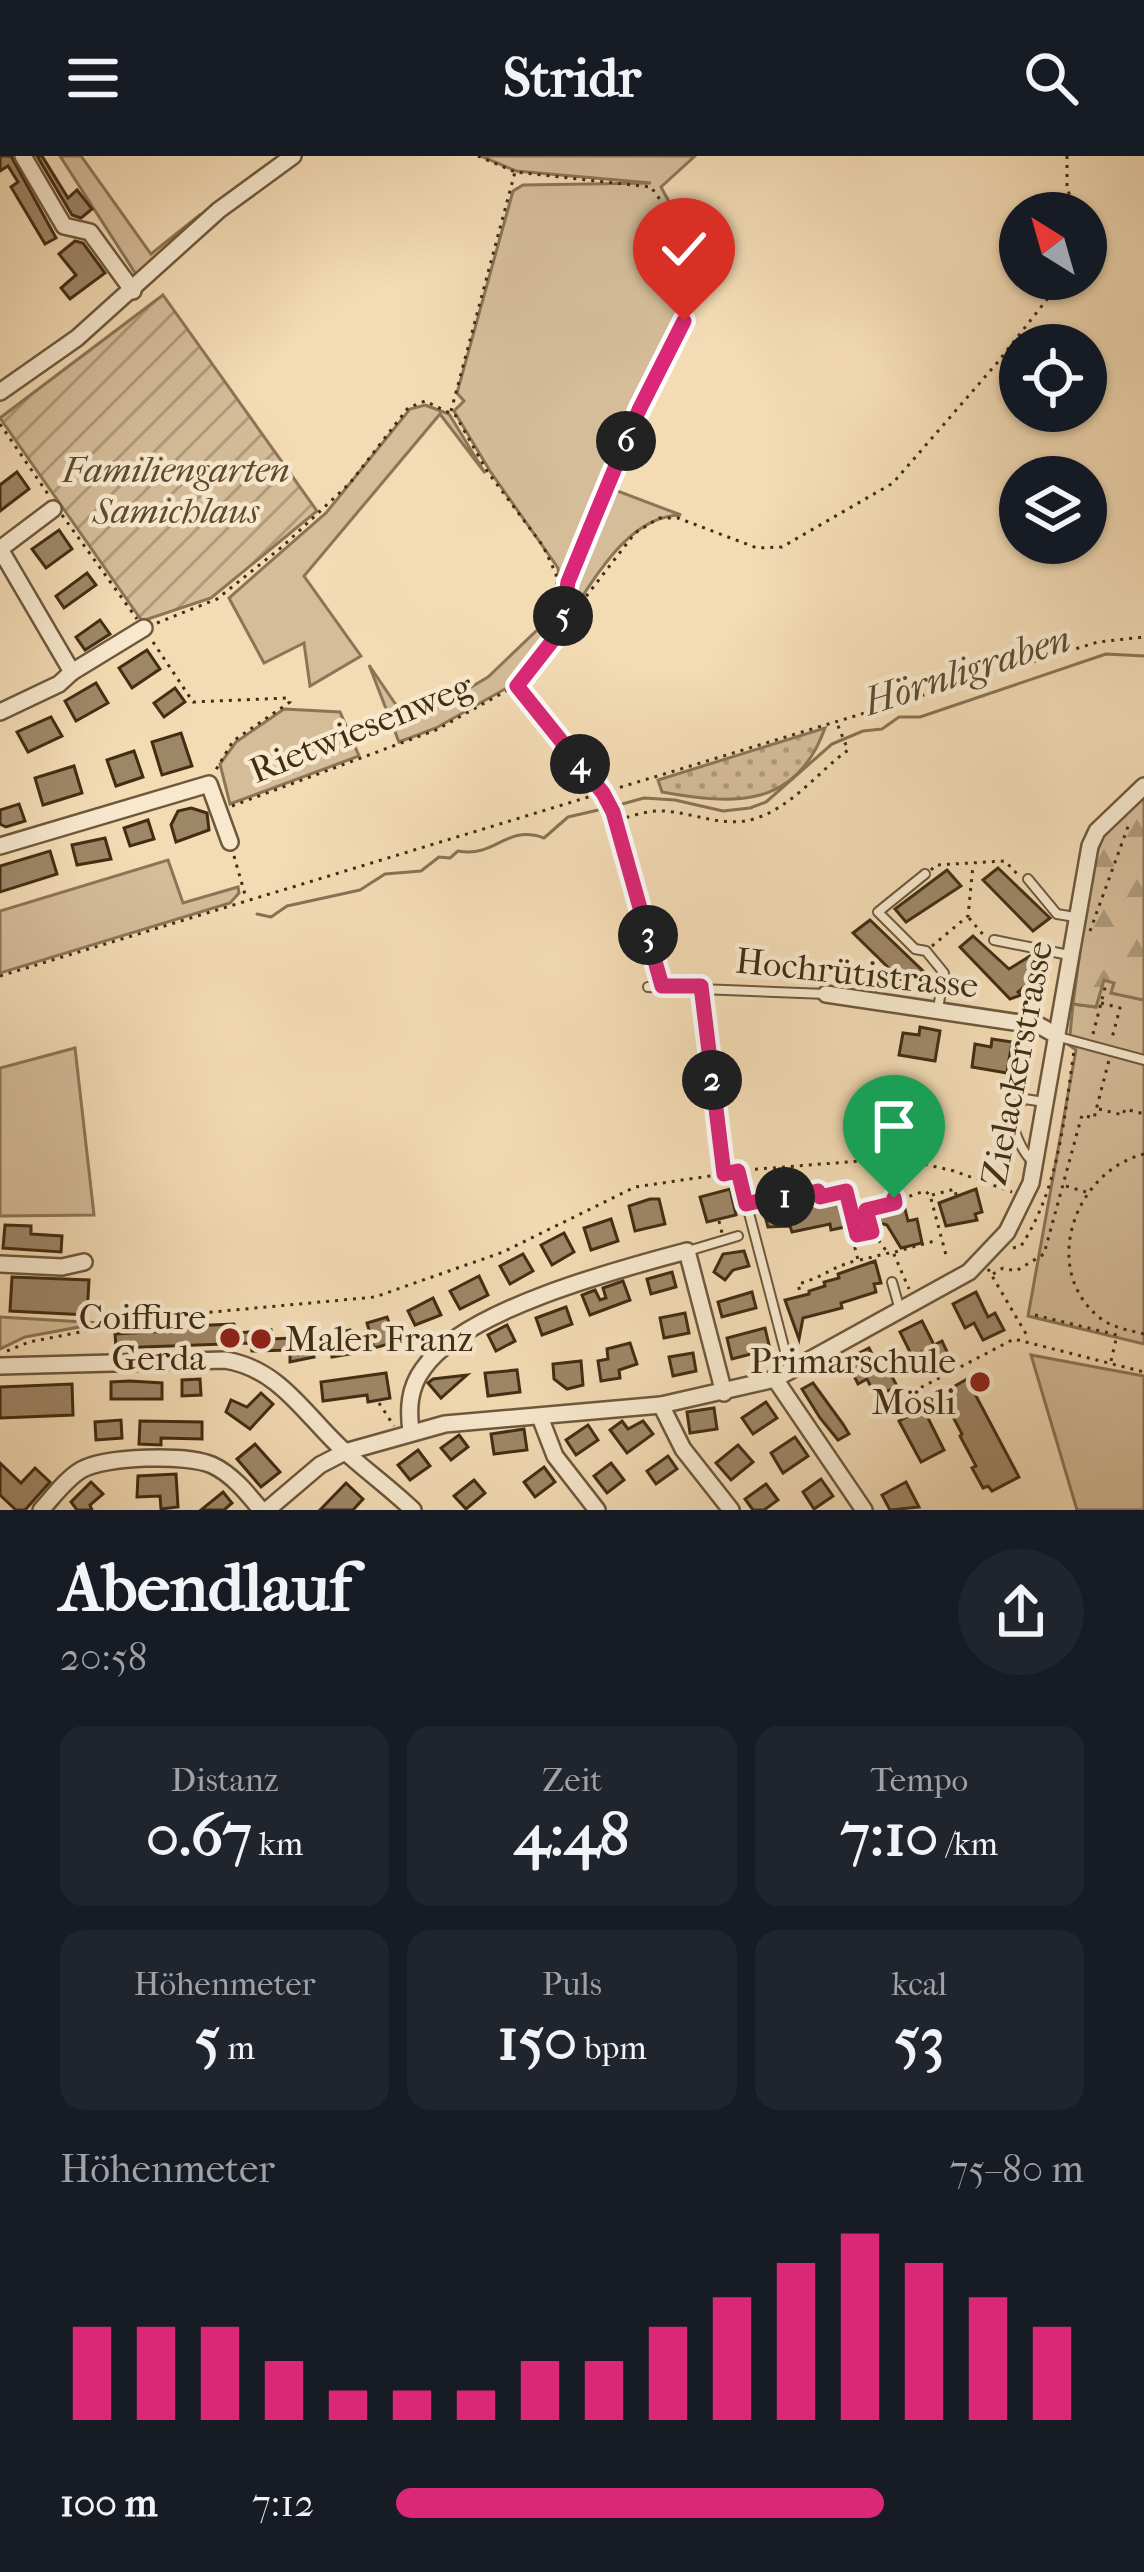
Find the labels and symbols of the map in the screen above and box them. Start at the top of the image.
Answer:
north arrow [999,192,1107,300]
pin [633,198,735,321]
pin: 6 [596,411,656,471]
park label: Familiengarten Samichlaus [61,449,290,532]
pin: 5 [533,586,593,646]
water label: Hörnligraben [856,615,1076,726]
street label: Rietwiesenweg [243,664,479,792]
pin: 4 [550,734,610,794]
pin: 3 [618,905,678,965]
street label: Zielackerstrasse [973,937,1061,1189]
street label: Hochrütistrasse [734,939,980,1007]
pin: 2 [682,1050,742,1110]
pin [843,1075,945,1198]
pin: 1 [755,1167,815,1227]
place label: Coiffure Gerda [79,1296,206,1379]
place label: Maler Franz [285,1318,473,1360]
marker: Coiffure Gerda [217,1325,243,1351]
marker: Maler Franz [248,1326,274,1352]
place label: Primarschule Mösli [750,1340,956,1423]
marker: Primarschule Mösli [967,1369,993,1395]

